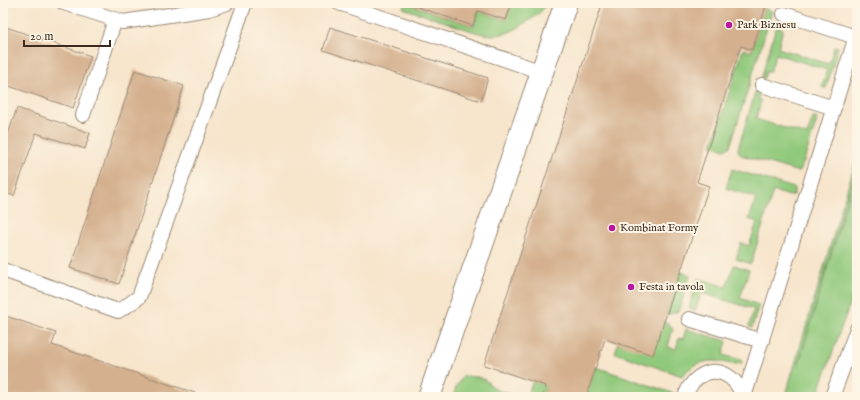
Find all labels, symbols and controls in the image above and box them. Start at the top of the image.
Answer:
place label: Park Biznesu [737,18,796,32]
marker: Park Biznesu [724,20,734,30]
scale bar [24,22,110,48]
text: 20 m [30,29,53,44]
place label: Kombinat Formy [620,221,699,235]
marker: Kombinat Formy [607,223,617,233]
place label: Festa in tavola [639,280,704,294]
marker: Festa in tavola [626,282,636,292]

